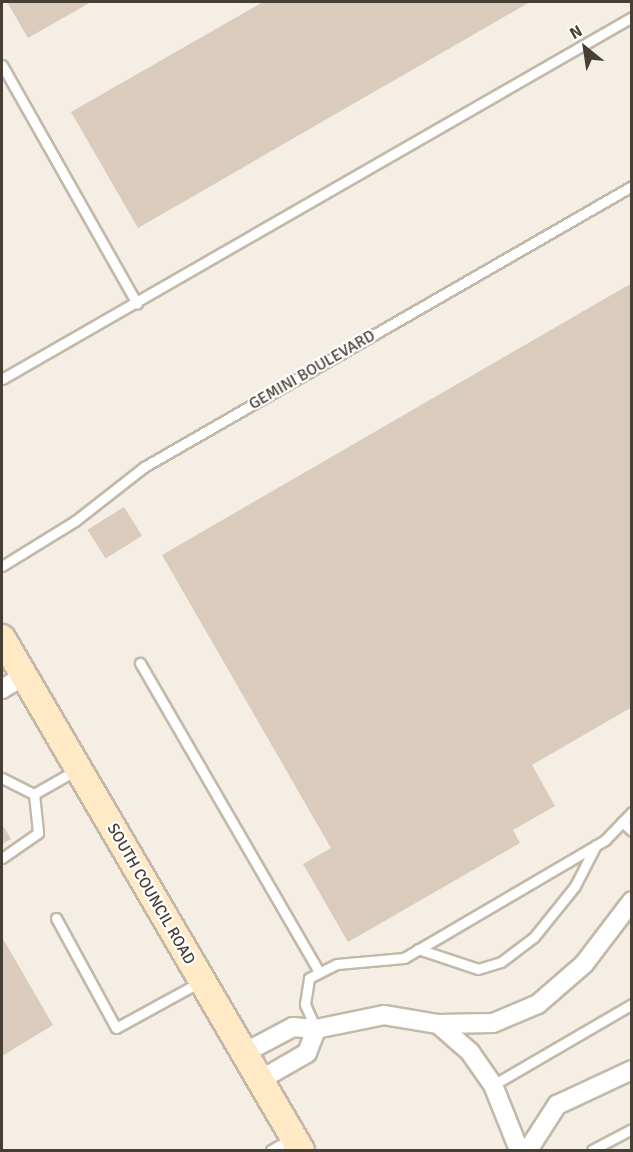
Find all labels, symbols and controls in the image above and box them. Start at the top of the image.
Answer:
north arrow [555,18,615,78]
text: N [566,21,586,44]
street label: GEMINI BOULEVARD [246,326,378,414]
street label: SOUTH COUNCIL ROAD [103,820,199,968]

